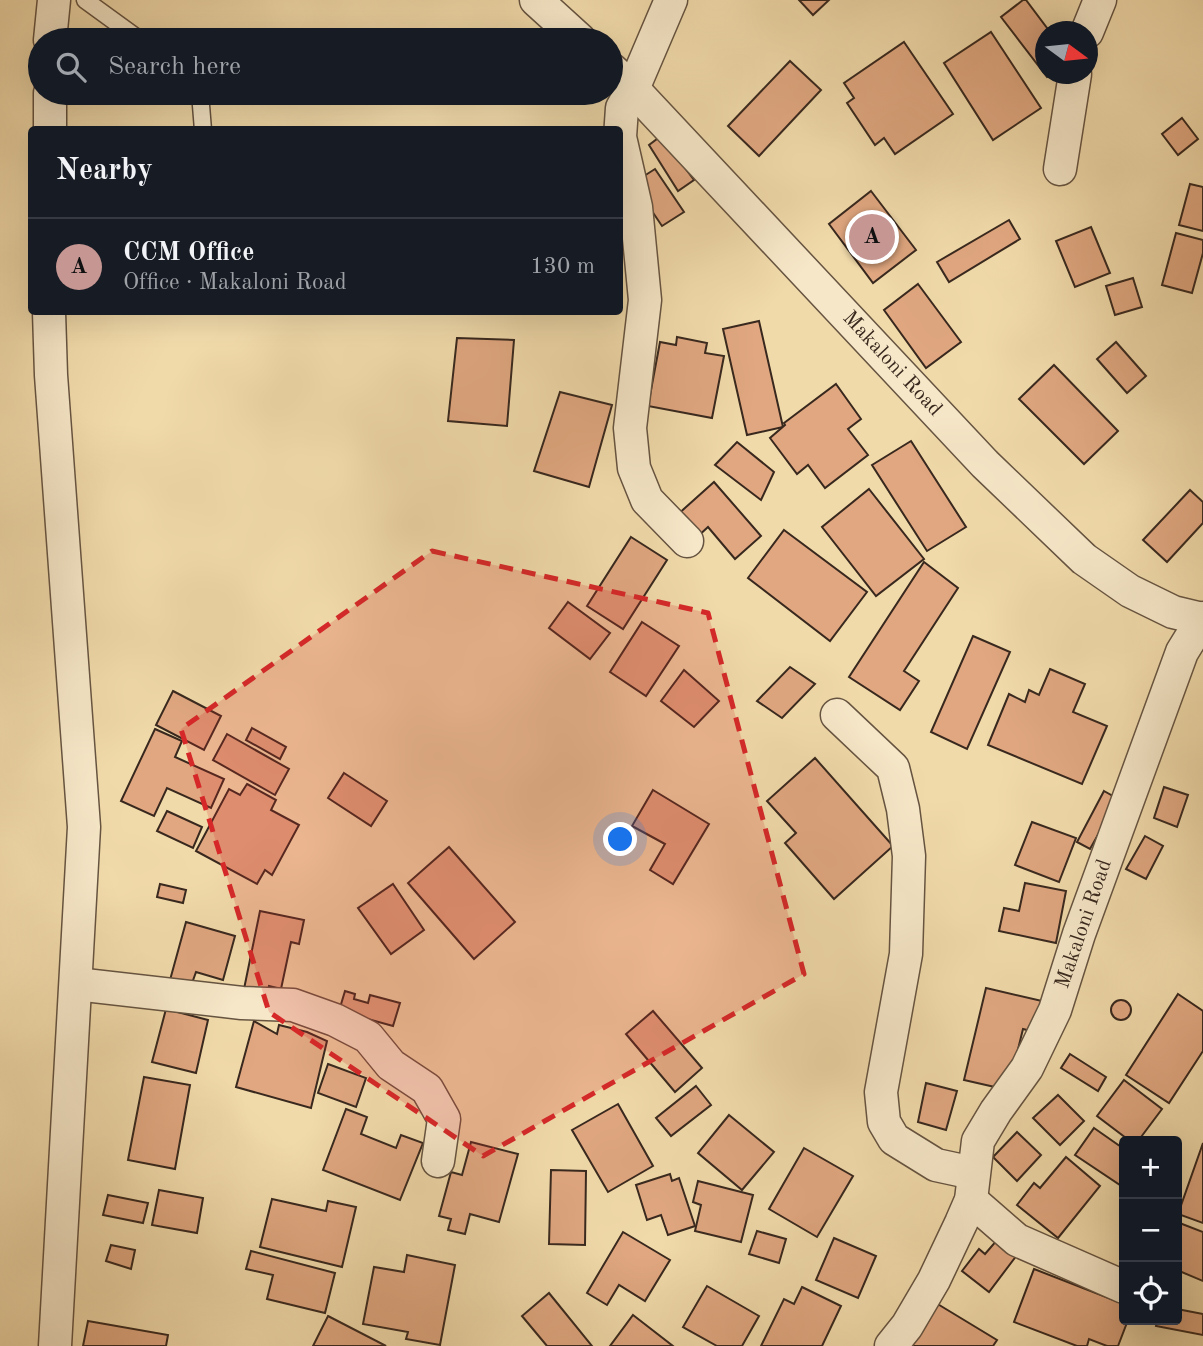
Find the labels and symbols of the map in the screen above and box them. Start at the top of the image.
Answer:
north arrow [1035,21,1098,84]
pin: A [849,211,895,263]
street label: Makaloni Road [838,307,946,421]
your location [603,822,637,856]
street label: Makaloni Road [1052,857,1116,991]

